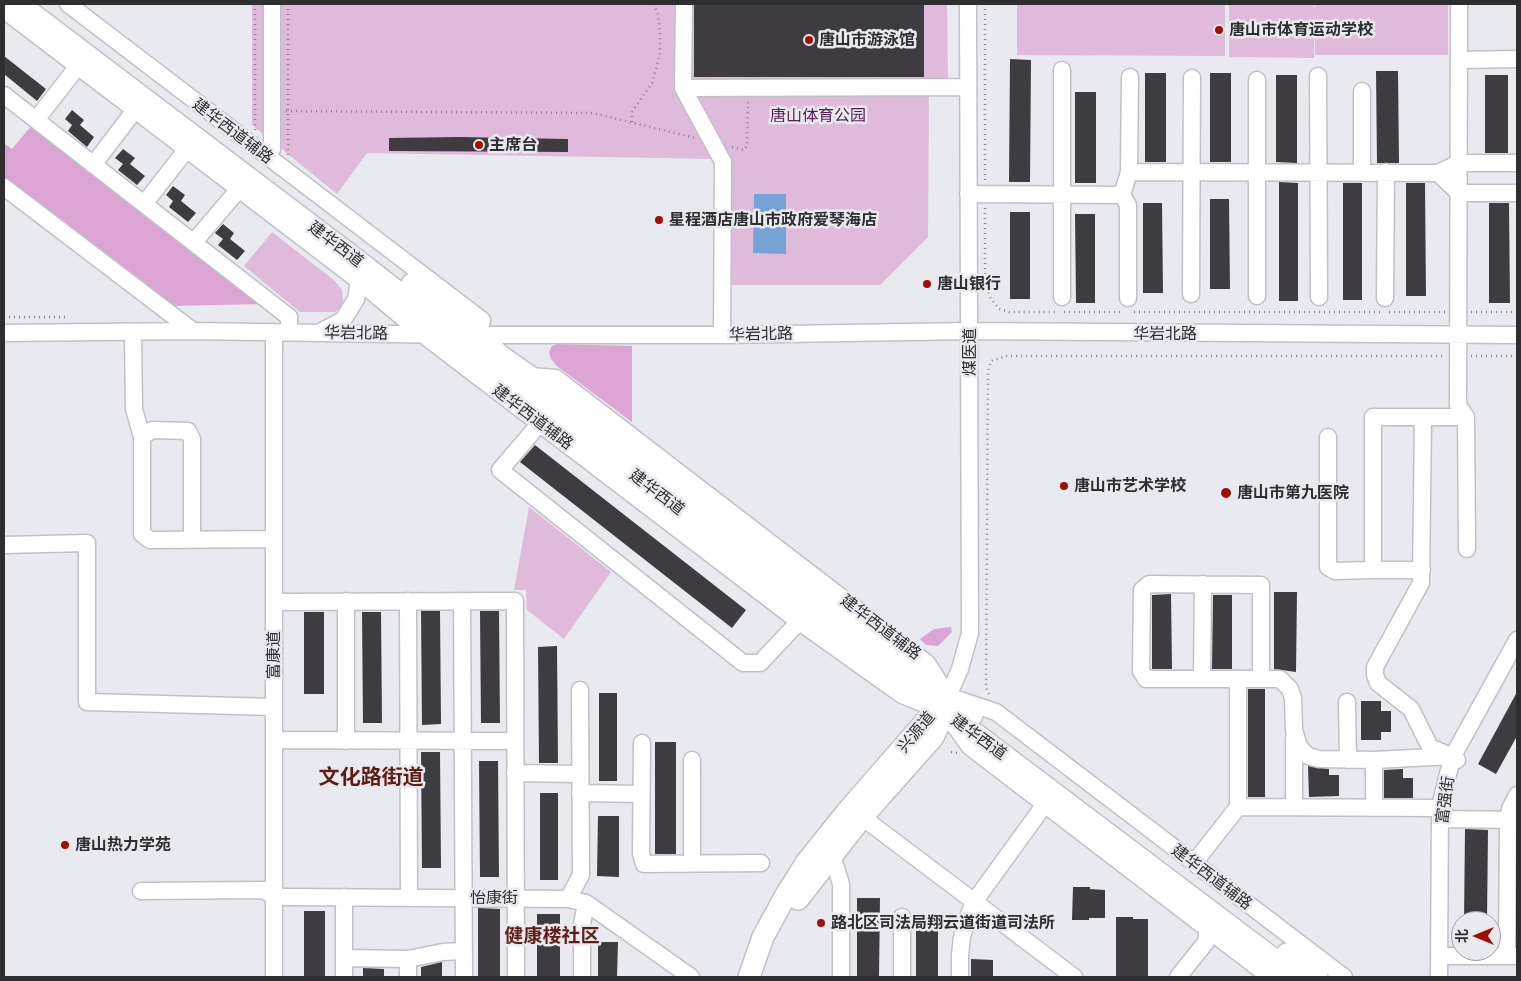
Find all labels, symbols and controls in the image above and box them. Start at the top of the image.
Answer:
place label: 唐山市体育运动学校 [1229,20,1373,40]
marker: 唐山市体育运动学校 [1213,24,1225,36]
place label: 唐山市游泳馆 [819,30,915,50]
marker: 唐山市游泳馆 [803,34,815,46]
street label: 建华西道辅路 [189,94,277,168]
park label: 唐山体育公园 [770,106,866,126]
place label: 主席台 [489,135,537,155]
marker: 主席台 [473,139,485,151]
place label: 星程酒店唐山市政府爱琴海店 [669,210,877,230]
marker: 星程酒店唐山市政府爱琴海店 [653,214,665,226]
street label: 建华西道 [305,217,367,271]
place label: 唐山银行 [937,274,1001,294]
marker: 唐山银行 [921,278,933,290]
street label: 华岩北路 [324,323,388,343]
street label: 华岩北路 [729,324,793,344]
street label: 华岩北路 [1133,324,1197,344]
street label: 煤医道 [960,328,980,376]
street label: 建华西道辅路 [489,380,577,454]
street label: 建华西道 [626,465,688,519]
place label: 唐山市艺术学校 [1074,476,1186,496]
marker: 唐山市艺术学校 [1058,480,1070,492]
place label: 唐山市第九医院 [1237,483,1349,503]
marker: 唐山市第九医院 [1219,486,1233,500]
street label: 建华西道辅路 [837,590,925,664]
street label: 富康道 [264,631,284,679]
street label: 兴源道 [893,707,939,757]
street label: 建华西道 [947,710,1011,764]
district label: 文化路街道 [319,764,423,790]
street label: 富强街 [1432,775,1458,825]
place label: 唐山热力学苑 [75,835,171,855]
marker: 唐山热力学苑 [59,839,71,851]
street label: 建华西道辅路 [1168,840,1256,914]
street label: 怡康街 [470,888,518,908]
north arrow [1451,911,1501,961]
place label: 路北区司法局翔云道街道司法所 [831,913,1055,933]
marker: 路北区司法局翔云道街道司法所 [815,917,827,929]
district label: 健康楼社区 [505,925,599,947]
text: 北 [1453,929,1470,943]

